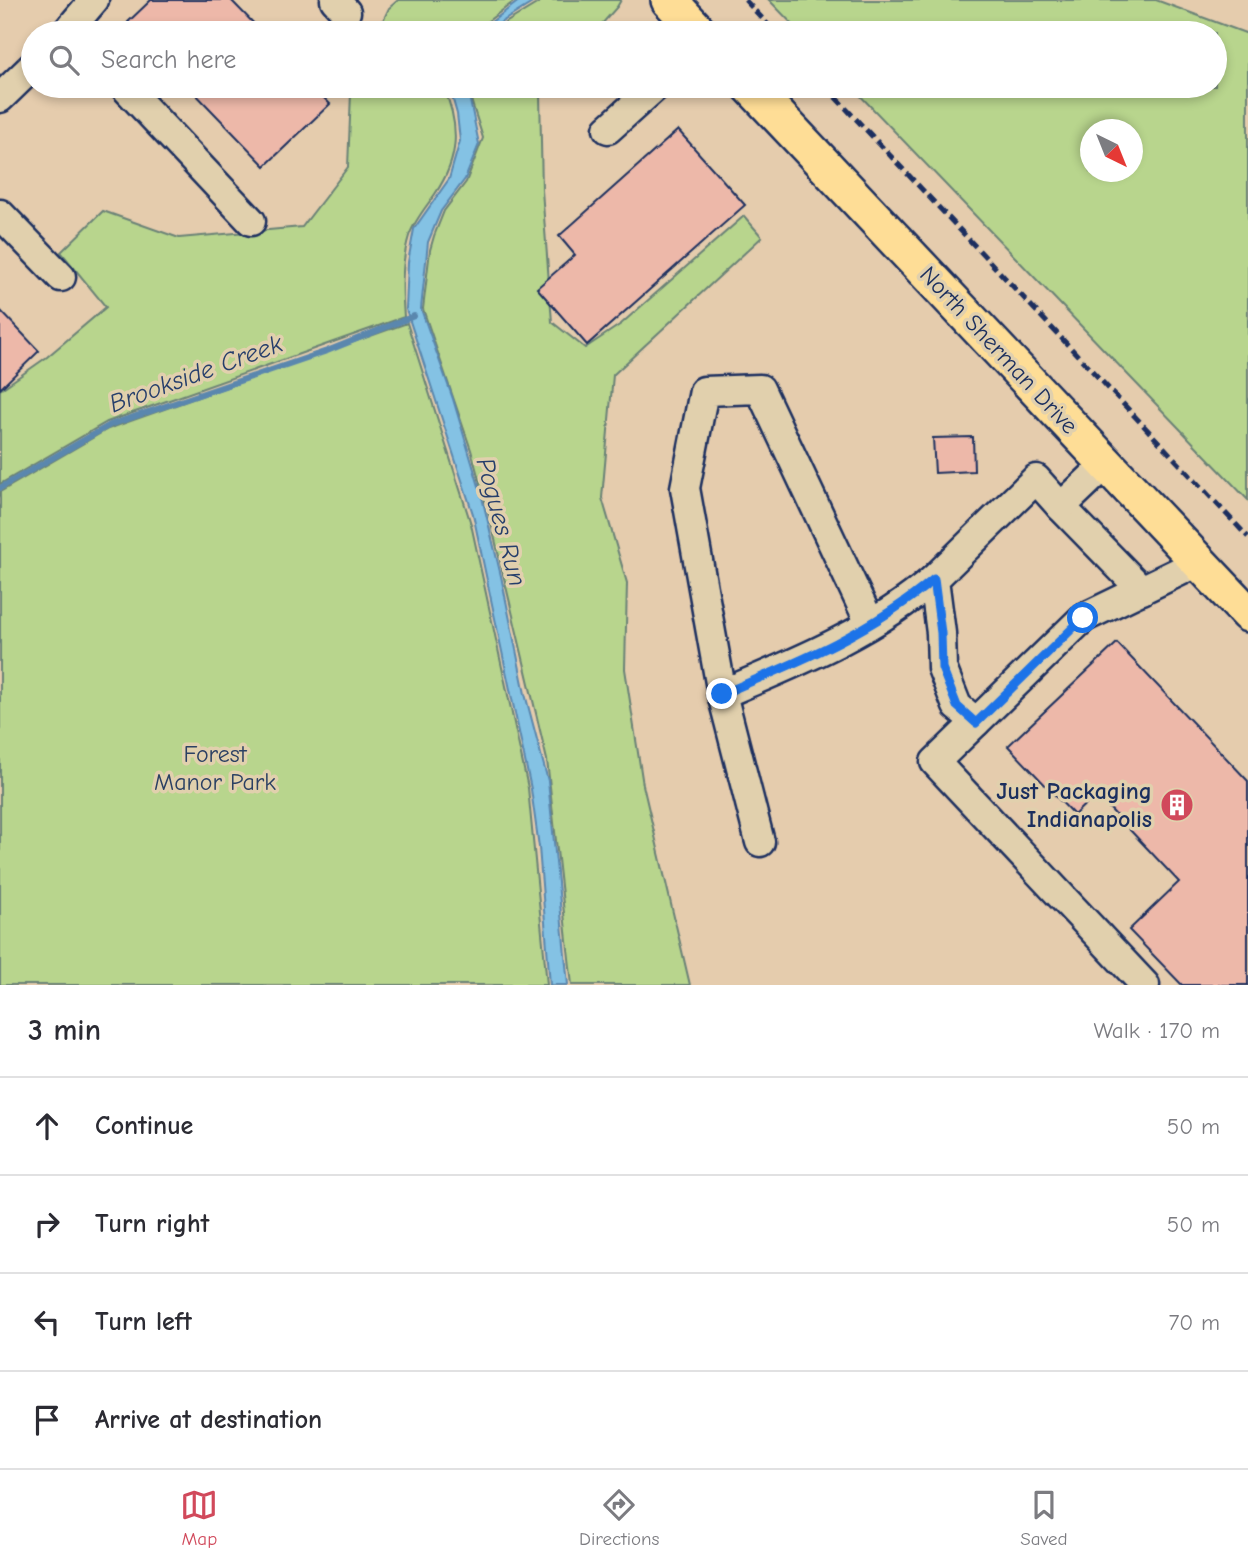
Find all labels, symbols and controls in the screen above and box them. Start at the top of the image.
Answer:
search box [21,21,1227,98]
icon: search [45,41,83,79]
text: Search here [101,45,236,75]
north arrow [1080,119,1143,182]
street label: North Sherman Drive [914,261,1084,439]
water label: Brookside Creek [105,329,287,419]
water label: Pogues Run [469,455,533,589]
route start [1067,602,1098,633]
route end [706,678,737,709]
park label: Forest Manor Park [154,740,276,796]
place label: Just Packaging Indianapolis [996,777,1152,833]
building icon: Just Packaging Indianapolis [1158,786,1196,824]
text: 3 min [28,1013,101,1048]
text: Walk · 170 m [1093,1017,1220,1044]
icon: ahead [28,1107,66,1145]
text: Continue [95,1111,193,1141]
text: 50 m [1167,1113,1220,1140]
icon: right [28,1205,66,1243]
text: Turn right [95,1209,209,1239]
text: 50 m [1167,1211,1220,1238]
icon: left [28,1303,66,1341]
text: Turn left [95,1307,192,1337]
text: 70 m [1168,1309,1220,1336]
icon: arrive [28,1401,66,1439]
text: Arrive at destination [95,1405,322,1435]
tab: Map [180,1486,218,1550]
tab: Directions [579,1486,659,1550]
tab: Saved [1020,1486,1068,1550]

